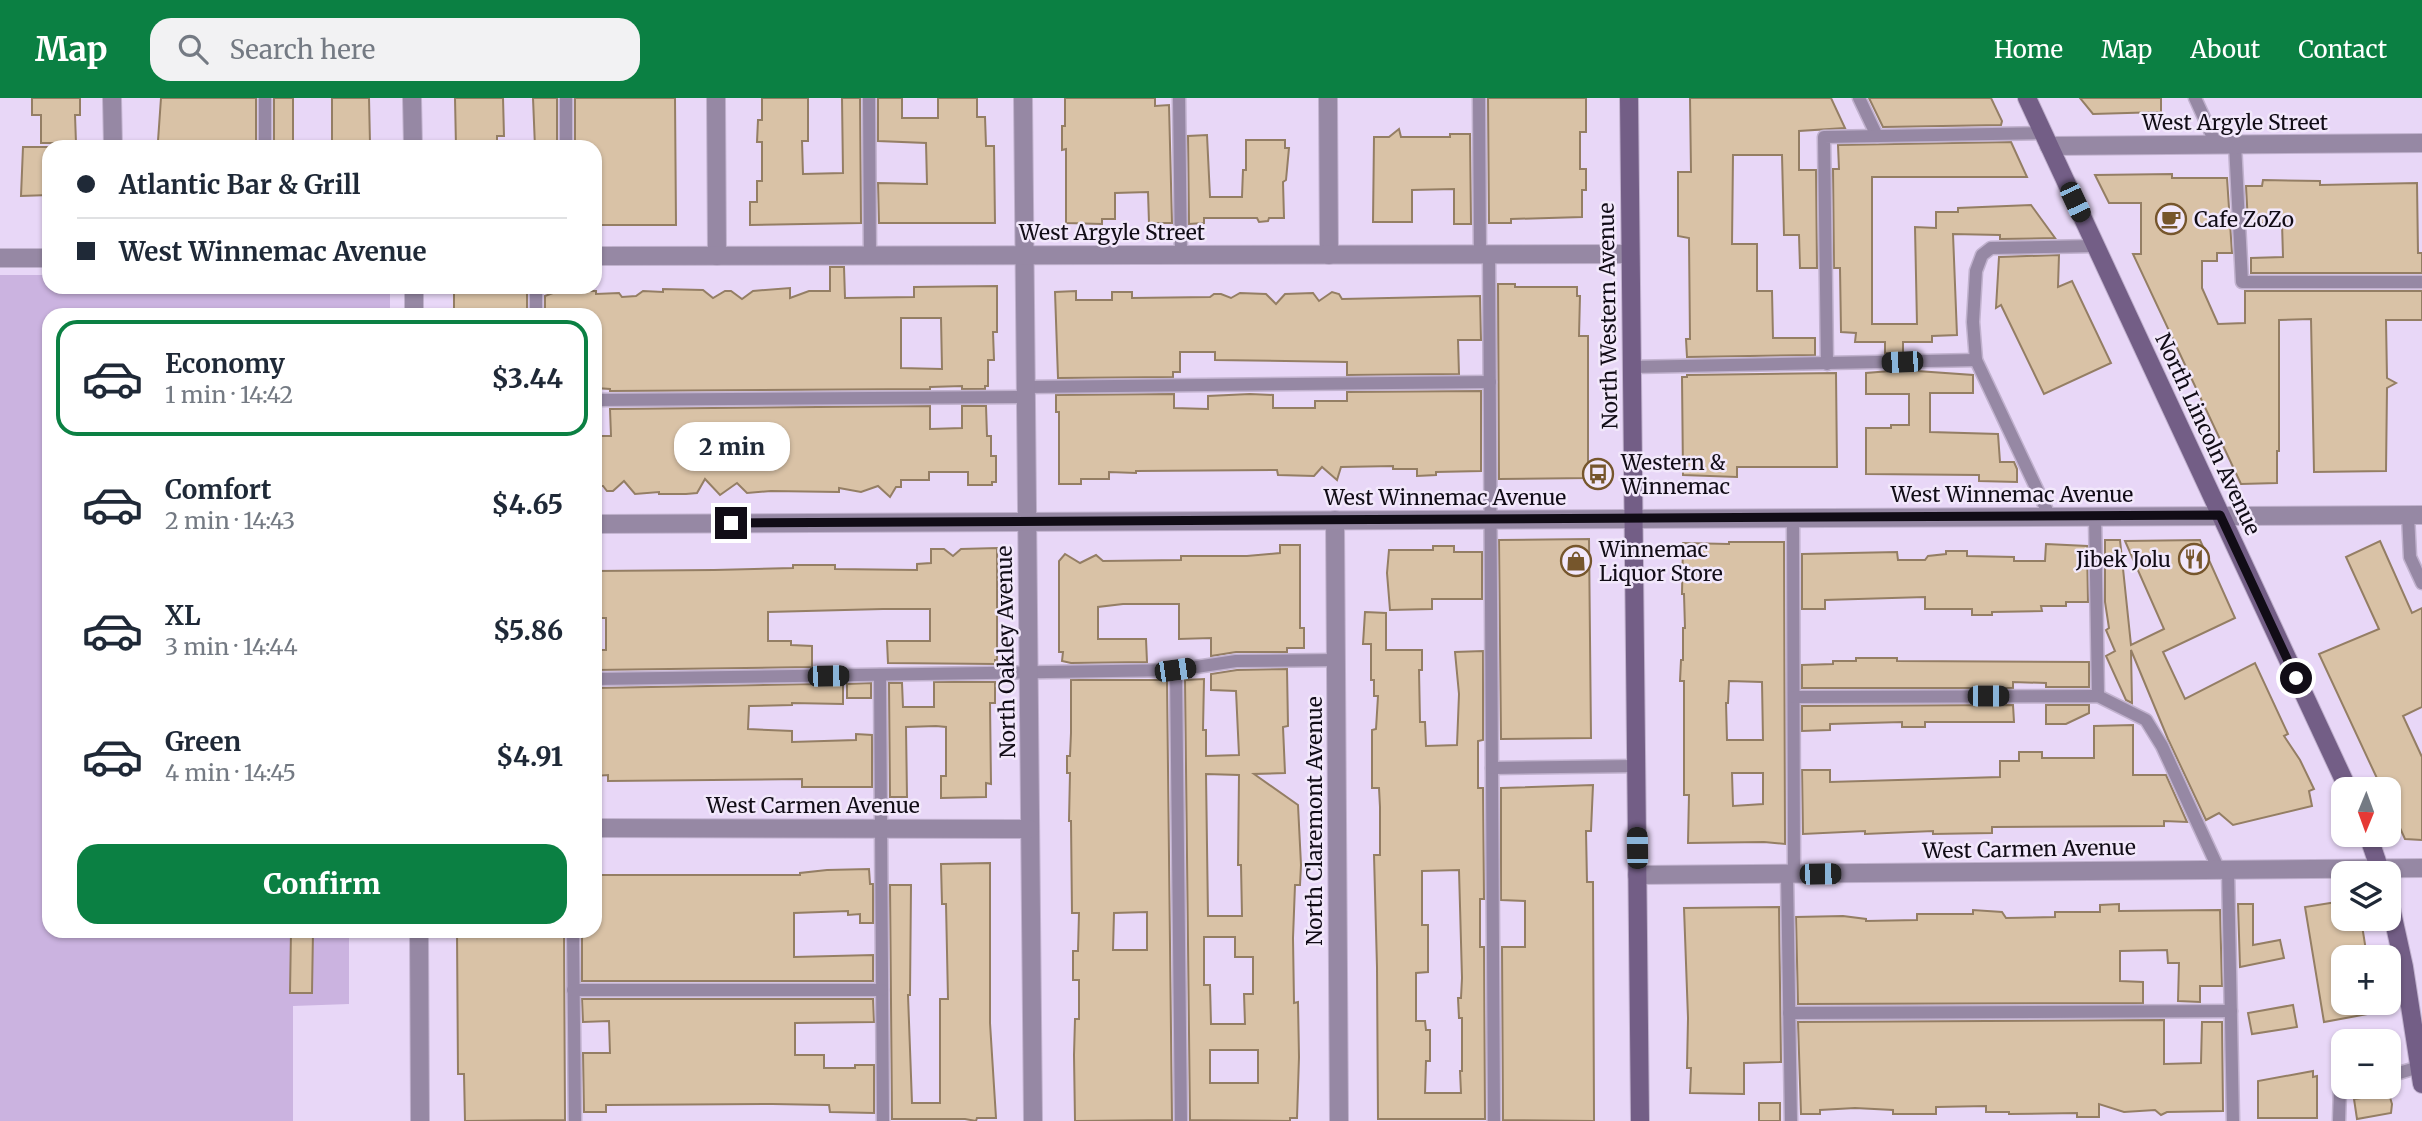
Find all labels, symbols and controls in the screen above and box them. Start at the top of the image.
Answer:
search box [150,18,640,81]
text: Map [35,29,108,70]
icon: search [174,30,212,68]
text: Search here [230,33,375,66]
text: Home [1994,34,2063,65]
text: Map [2101,34,2152,65]
text: About [2190,34,2260,65]
text: Contact [2298,34,2387,65]
street label: West Argyle Street [2141,109,2328,136]
text: Atlantic Bar & Grill [119,168,360,201]
car [2057,179,2094,225]
street label: North Western Avenue [1593,202,1623,430]
cafe icon: Cafe ZoZo [2154,202,2188,236]
place label: Cafe ZoZo [2194,206,2294,233]
street label: West Argyle Street [1018,219,1205,246]
text: West Winnemac Avenue [119,235,427,268]
street label: North Lincoln Avenue [2149,329,2267,539]
icon: car [81,347,144,410]
text: Economy [165,347,285,380]
car [1881,351,1924,373]
text: $3.44 [491,362,563,395]
text: 1 min · 14:42 [165,380,293,409]
callout: 2 min [673,422,789,470]
text: 2 min [699,432,765,461]
place label: Western & Winnemac [1620,449,1730,500]
bus stop icon: Western & Winnemac [1581,457,1615,491]
icon: car [81,473,144,536]
text: Comfort [165,473,271,506]
street label: West Winnemac Avenue [1890,481,2133,508]
street label: West Winnemac Avenue [1323,484,1566,511]
text: $4.65 [492,488,563,521]
text: 2 min · 14:43 [165,506,295,535]
route end [715,507,747,539]
place label: Winnemac Liquor Store [1598,536,1723,587]
restaurant icon: Jibek Jolu [2177,542,2211,576]
shop icon: Winnemac Liquor Store [1559,544,1593,578]
street label: North Oakley Avenue [991,545,1021,759]
place label: Jibek Jolu [2075,546,2171,573]
icon: car [81,599,144,662]
text: XL [165,599,201,632]
text: $5.86 [493,614,563,647]
text: 3 min · 14:44 [165,632,298,661]
car [1153,657,1198,683]
route start [2280,662,2312,694]
car [807,665,850,687]
car [1968,686,2010,707]
street label: North Claremont Avenue [1301,696,1328,946]
icon: car [81,725,144,788]
text: Green [165,725,241,758]
text: $4.91 [496,740,563,773]
text: 4 min · 14:45 [165,758,296,787]
north arrow [2331,777,2401,847]
map controls [2331,777,2401,1099]
street label: West Carmen Avenue [705,792,920,819]
car [1627,827,1648,869]
street label: West Carmen Avenue [1921,834,2136,864]
button: Confirm [77,844,567,924]
button: layers [2331,861,2401,931]
car [1799,863,1842,885]
button: + [2331,945,2401,1015]
button: − [2331,1029,2401,1099]

